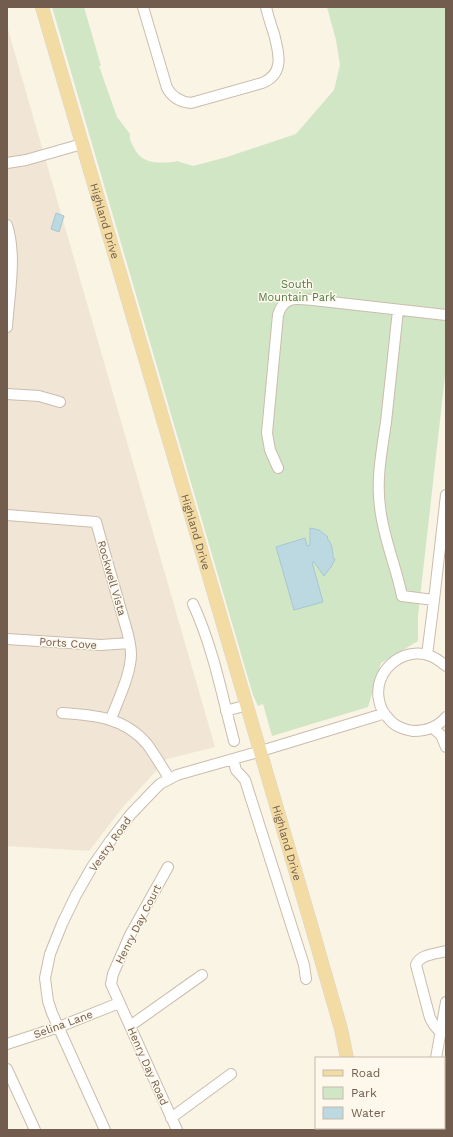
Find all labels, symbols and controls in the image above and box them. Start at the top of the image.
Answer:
street label: Highland Drive [87,182,122,260]
park label: South Mountain Park [258,278,336,304]
street label: Highland Drive [178,493,213,571]
street label: Rockwell Vista [95,539,129,617]
street label: Ports Cove [39,635,97,652]
street label: Highland Drive [269,804,304,882]
street label: Vestry Road [87,814,134,874]
street label: Henry Day Court [113,882,164,966]
street label: Selina Lane [32,1008,95,1041]
street label: Henry Day Road [124,1025,171,1108]
legend [315,1057,445,1129]
text: Road [351,1066,380,1080]
text: Park [351,1086,377,1100]
text: Water [351,1106,386,1120]

